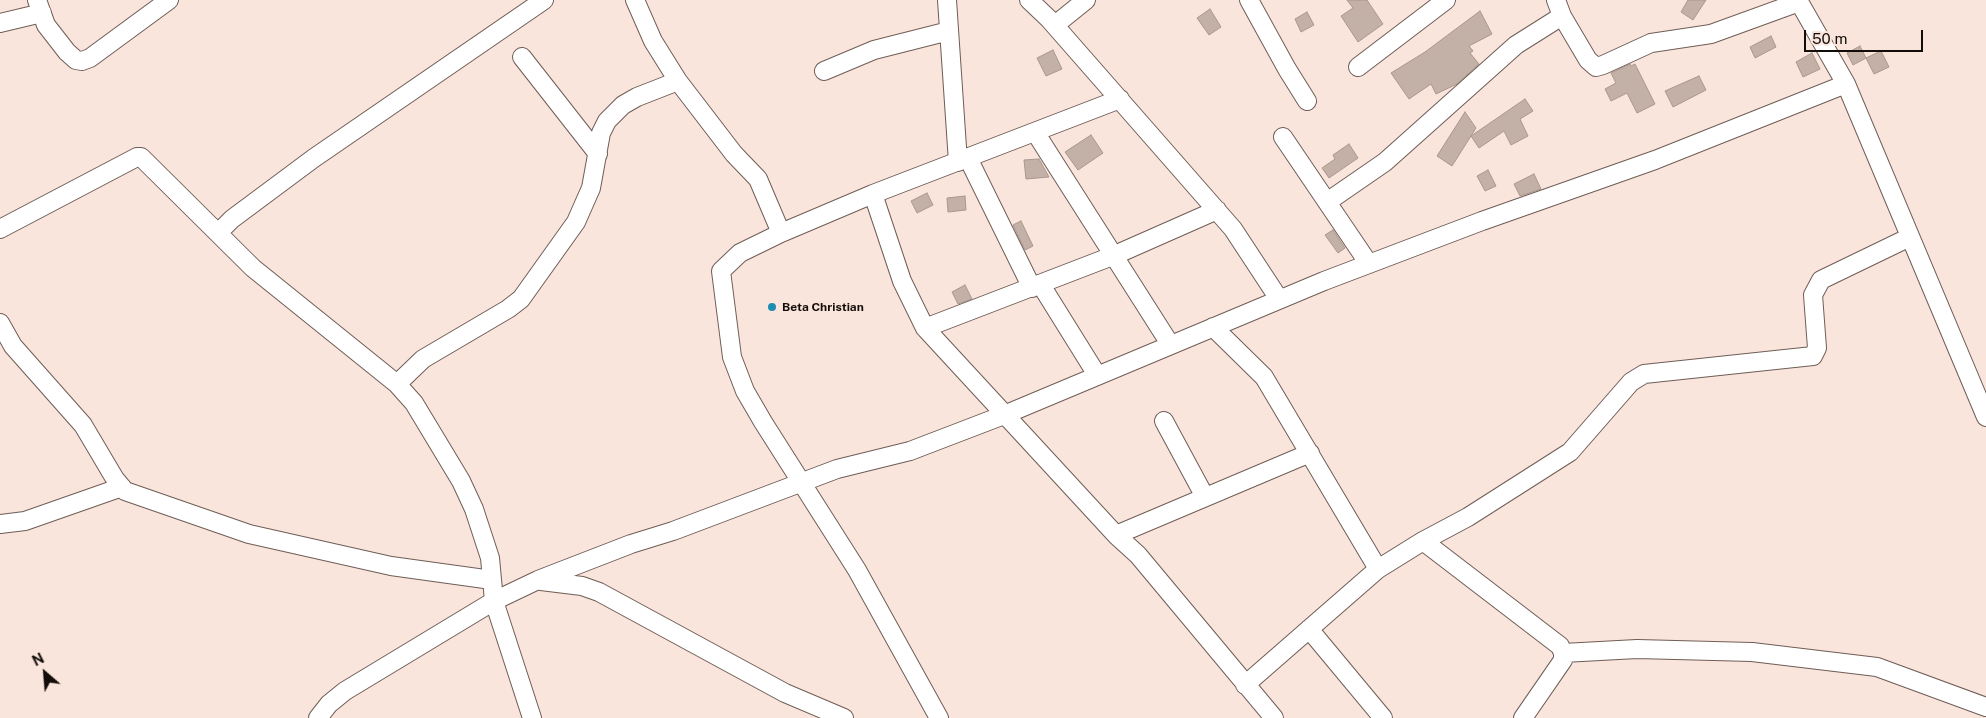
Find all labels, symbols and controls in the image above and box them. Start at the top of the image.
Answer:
scale bar [1806,20,1925,52]
text: 50 m [1812,30,1847,47]
place label: Beta Christian [782,300,864,314]
marker: Beta Christian [766,301,778,313]
north arrow [20,648,70,698]
text: N [30,650,47,669]

